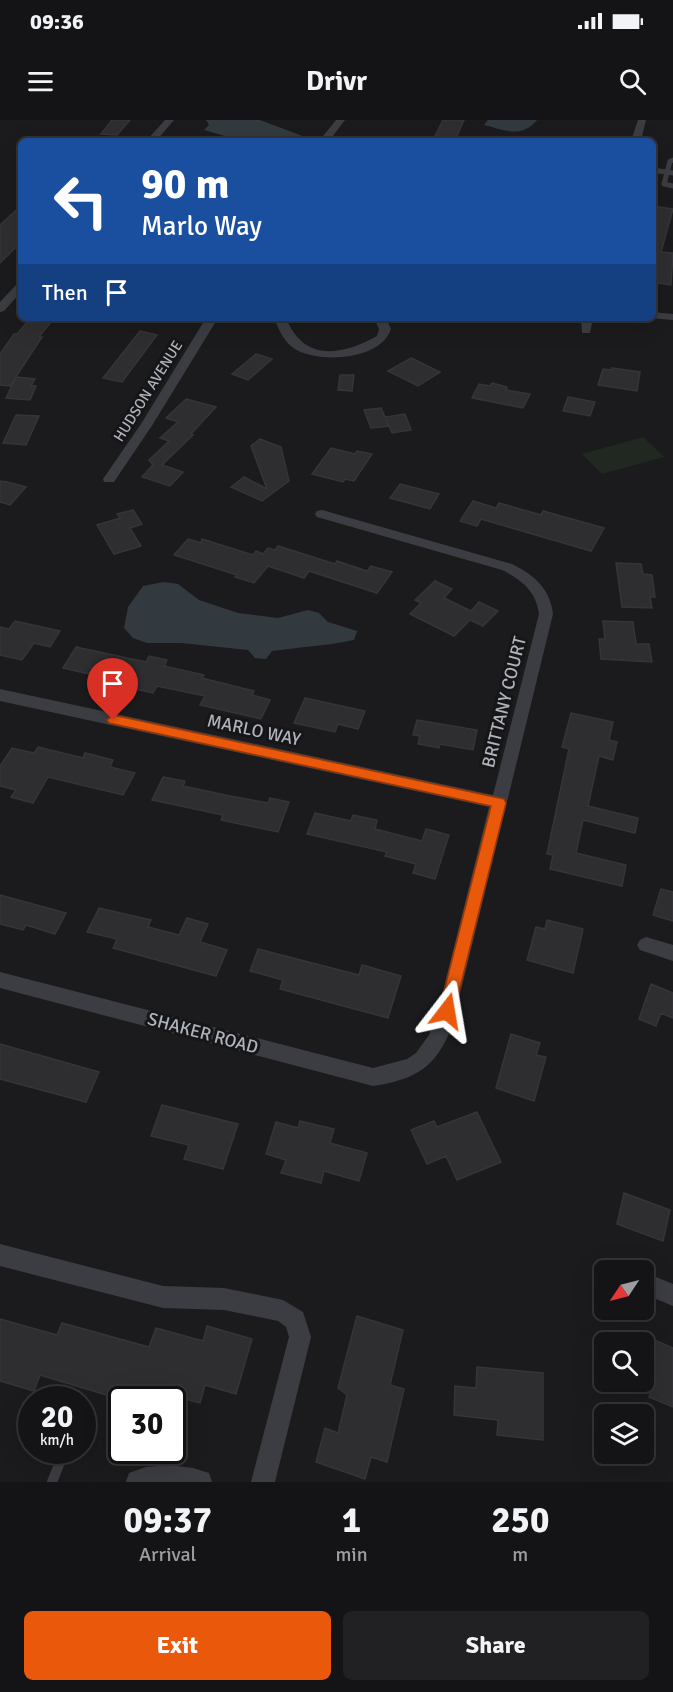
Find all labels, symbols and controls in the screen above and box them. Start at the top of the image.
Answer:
text: 09:36 [30,8,84,35]
icon: menu [24,65,57,98]
text: Drivr [306,65,367,98]
icon: search [616,65,649,98]
text: 90 m [141,159,230,210]
icon: left [42,162,120,240]
text: Marlo Way [141,210,262,243]
icon: arrive [100,276,133,309]
text: Then [42,279,88,306]
street label: HUDSON AVENUE [110,337,186,445]
street label: BRITTANY COURT [477,634,531,770]
pin [87,658,138,720]
icon: arrive [96,667,129,700]
street label: MARLO WAY [205,709,303,751]
position arrow [415,979,479,1043]
street label: SHAKER ROAD [145,1008,261,1058]
north arrow [594,1260,654,1320]
map controls [594,1260,654,1464]
button: search [594,1332,654,1392]
speed limit sign: 30 [108,1386,186,1464]
text: 20 [41,1399,73,1436]
button: layers [594,1404,654,1464]
text: km/h [40,1431,74,1449]
text: 09:37 [124,1498,212,1543]
text: 1 [342,1498,361,1543]
text: 250 [491,1498,549,1543]
text: Arrival [139,1542,196,1567]
text: min [335,1542,368,1567]
text: m [512,1542,528,1567]
button: Exit [24,1611,331,1680]
button: Share [343,1611,649,1680]

